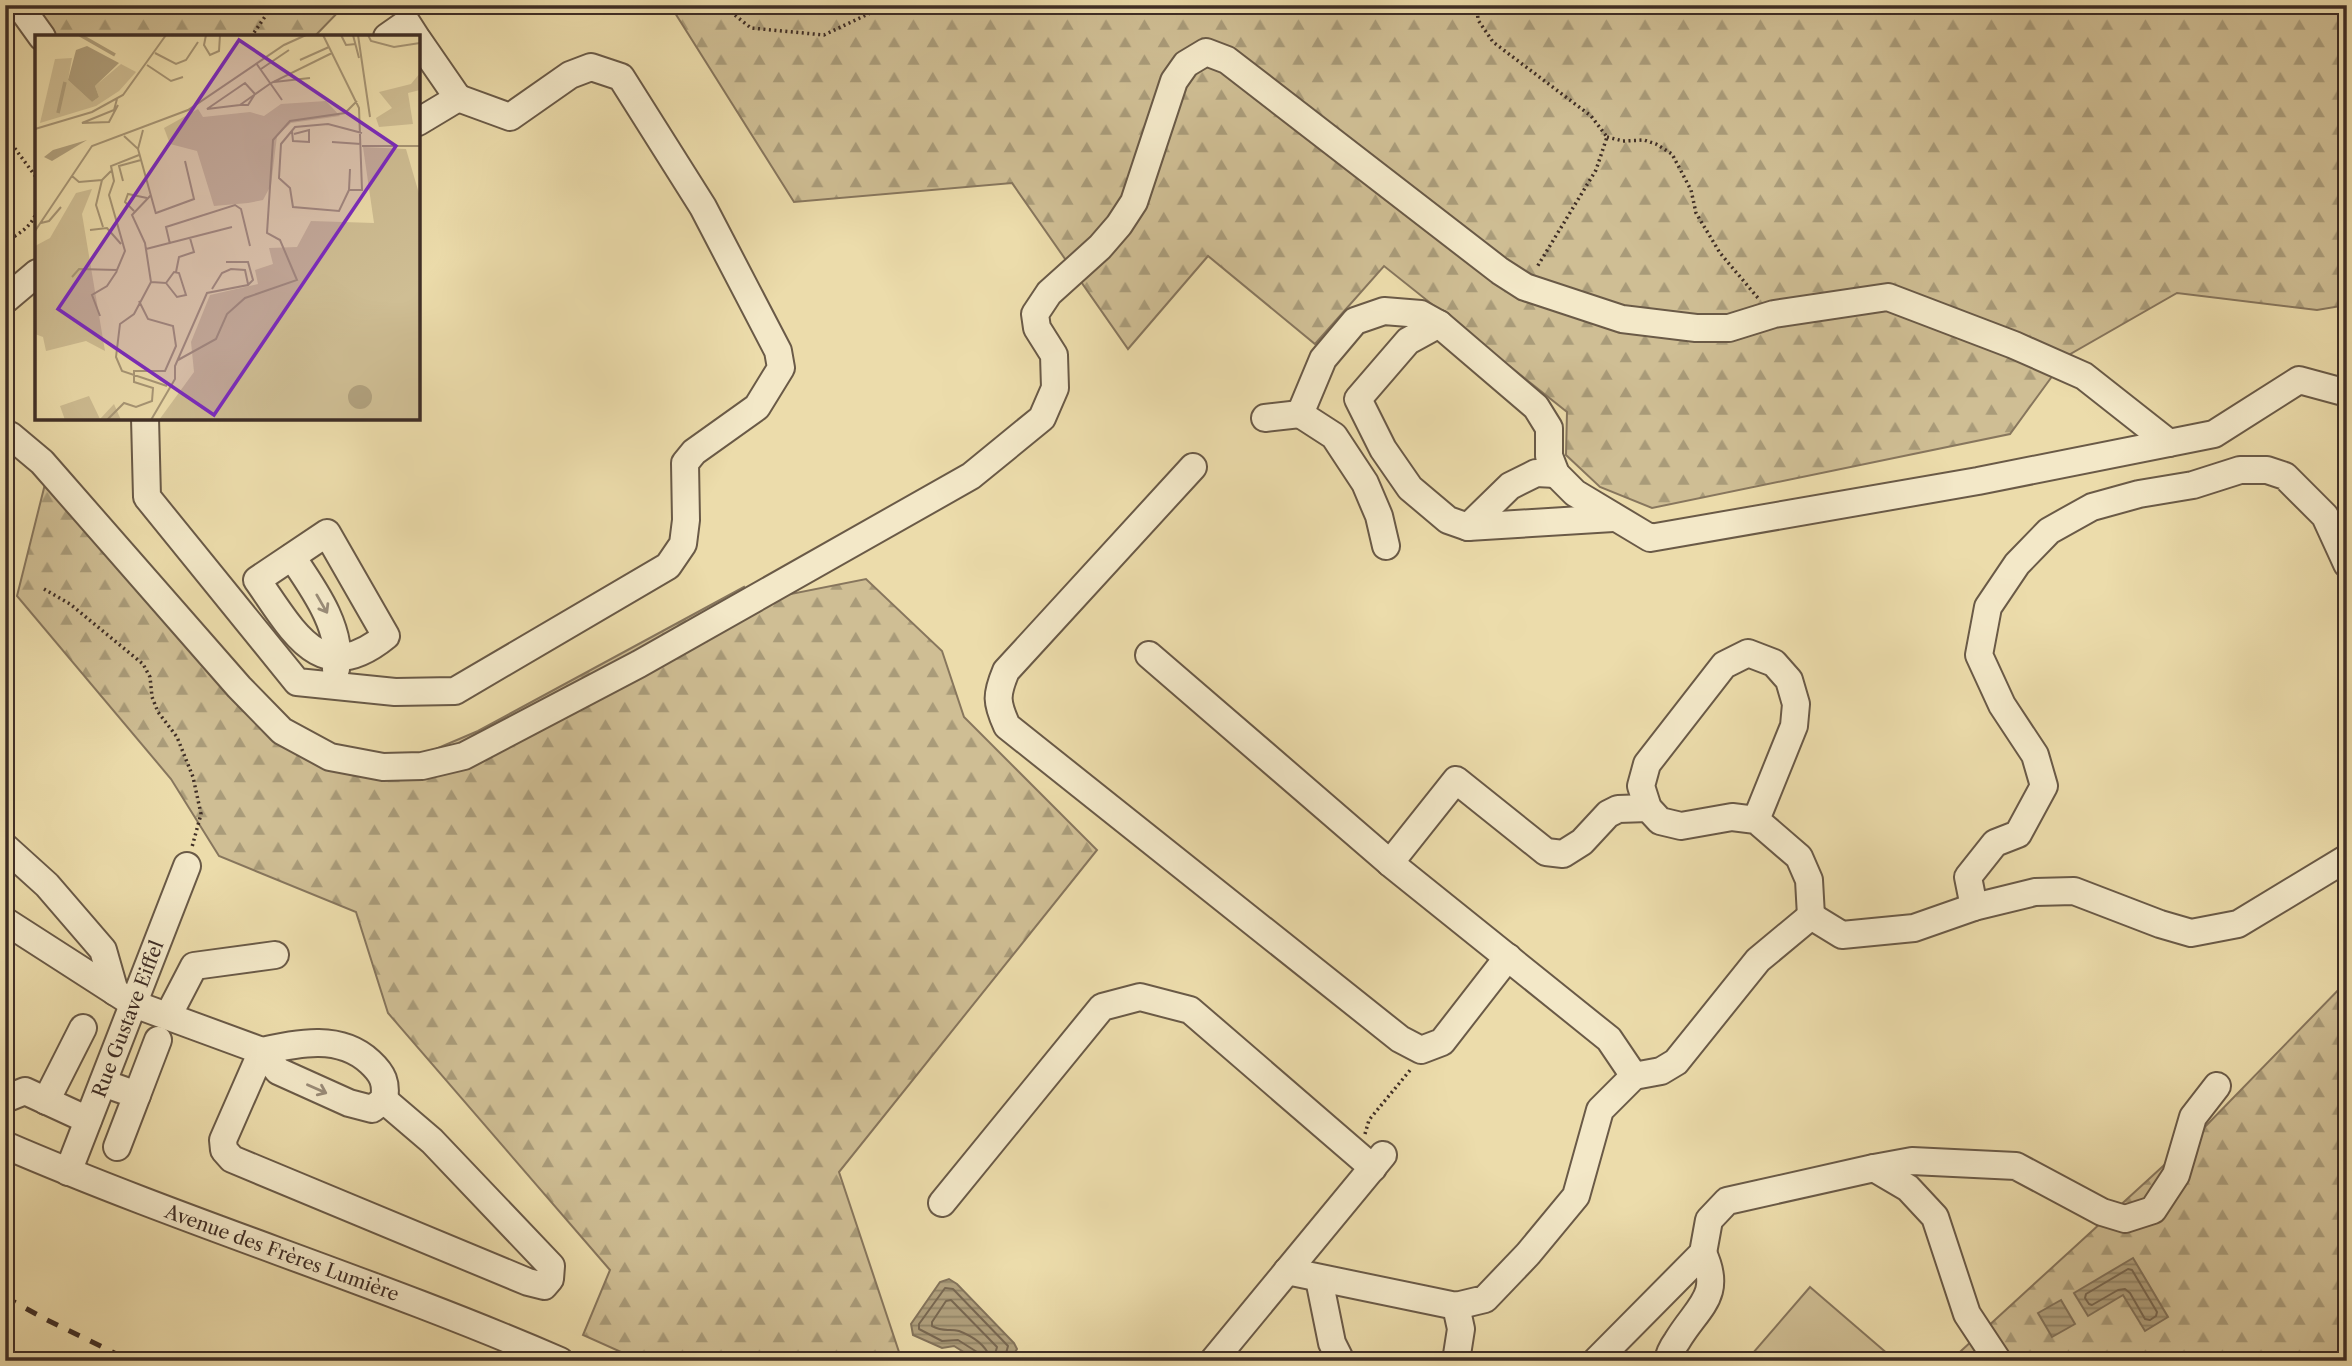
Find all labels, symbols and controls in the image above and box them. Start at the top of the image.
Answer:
inset map [35,35,420,420]
one-way arrow [315,593,329,613]
street label: Rue Gustave Eiffel [87,937,169,1101]
one-way arrow [306,1083,327,1096]
street label: Avenue des Frères Lumière [161,1200,402,1306]

